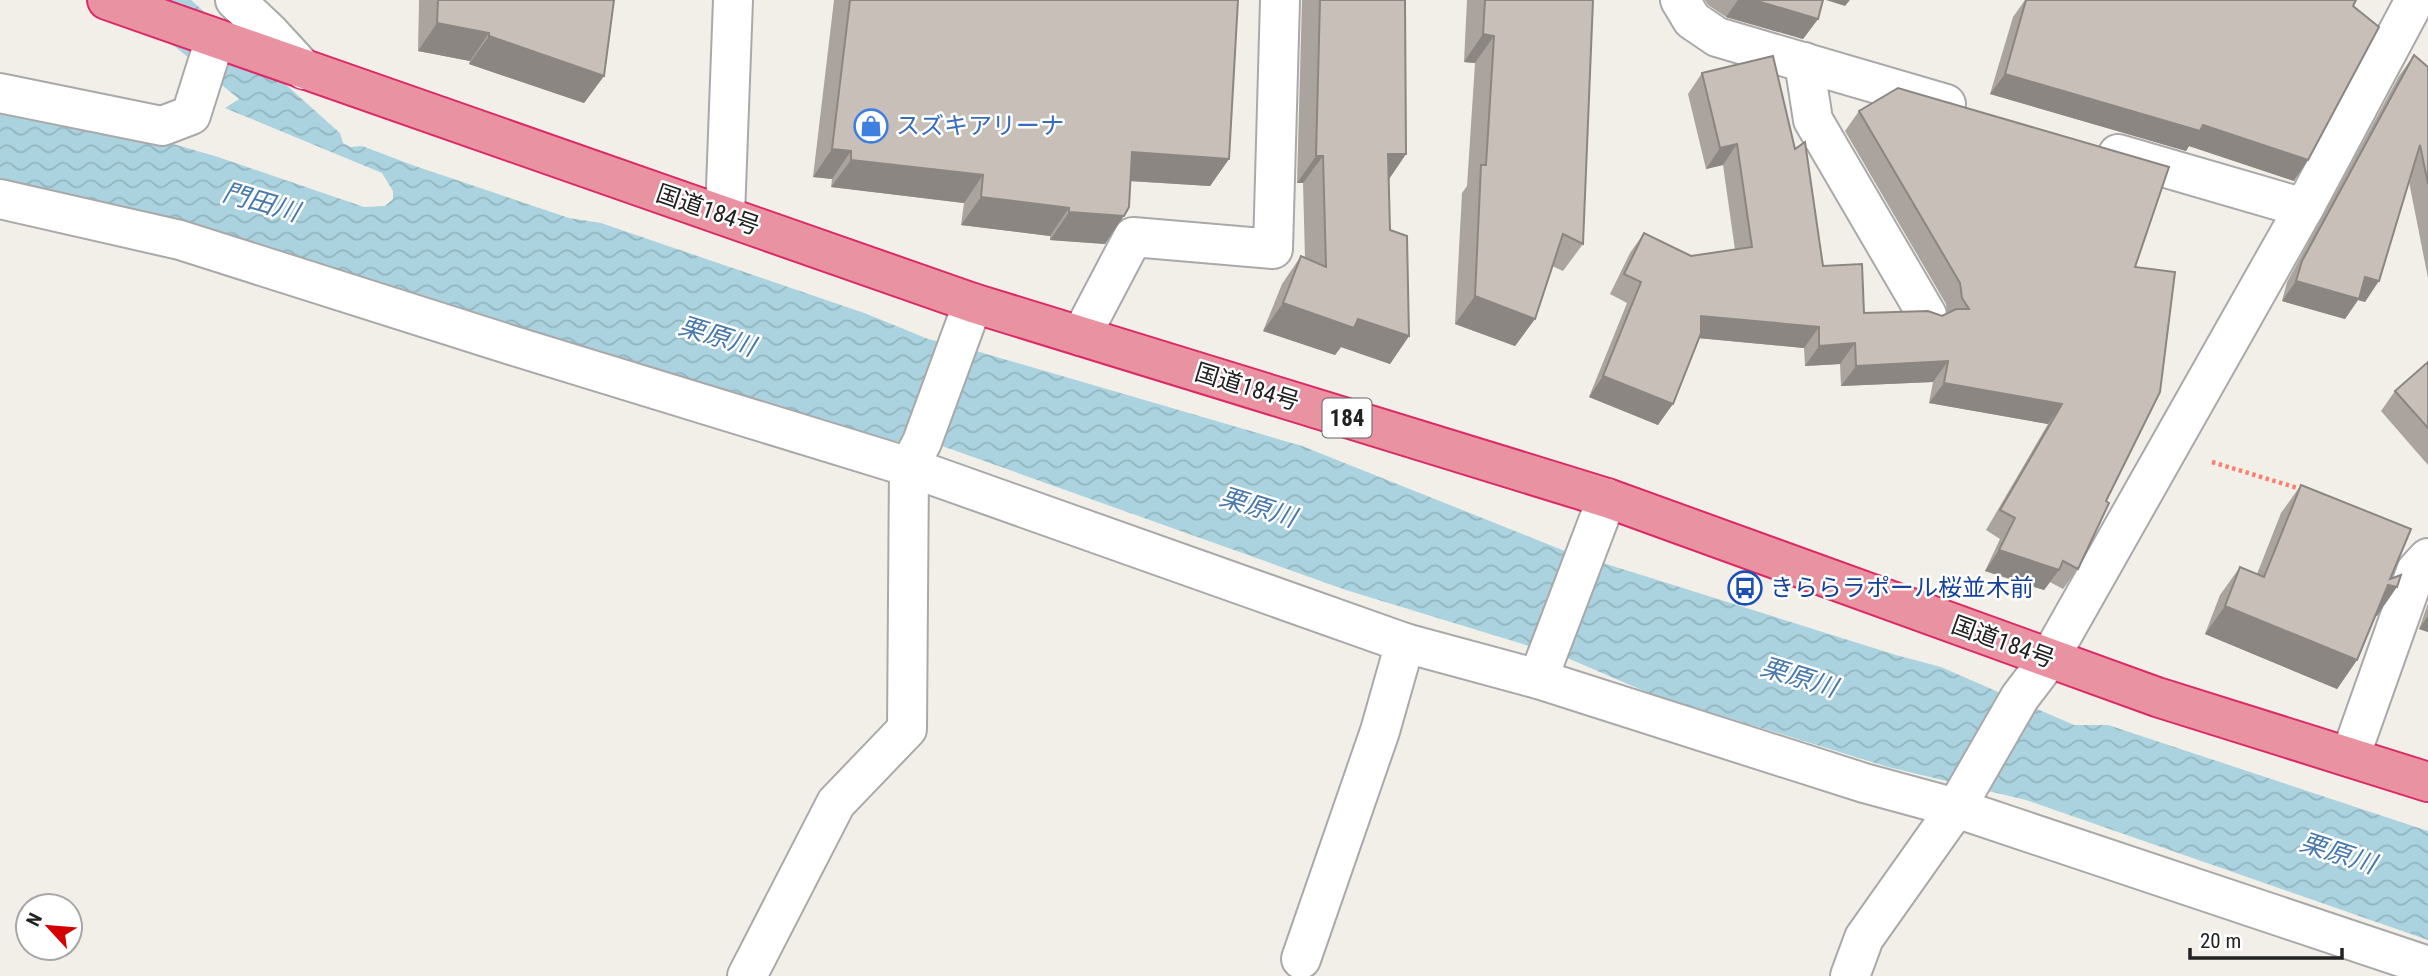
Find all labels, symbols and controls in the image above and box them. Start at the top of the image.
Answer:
shop icon: スズキアリーナ [852,107,890,145]
place label: スズキアリーナ [896,112,1064,140]
water label: 門田川 [219,177,306,228]
street label: 国道184号 [653,179,763,241]
water label: 栗原川 [675,310,762,363]
street label: 国道184号 [1191,358,1303,416]
road number: 184 [1322,398,1372,438]
water label: 栗原川 [1216,481,1303,534]
bus stop icon: きららラポール桜並木前 [1726,569,1764,607]
place label: きららラポール桜並木前 [1770,574,2034,602]
street label: 国道184号 [1948,610,2058,674]
water label: 栗原川 [1757,651,1844,704]
water label: 栗原川 [2296,827,2383,880]
north arrow [14,892,84,962]
text: N [21,909,47,930]
scale bar [2190,916,2342,960]
text: 20 m [2200,929,2241,953]

